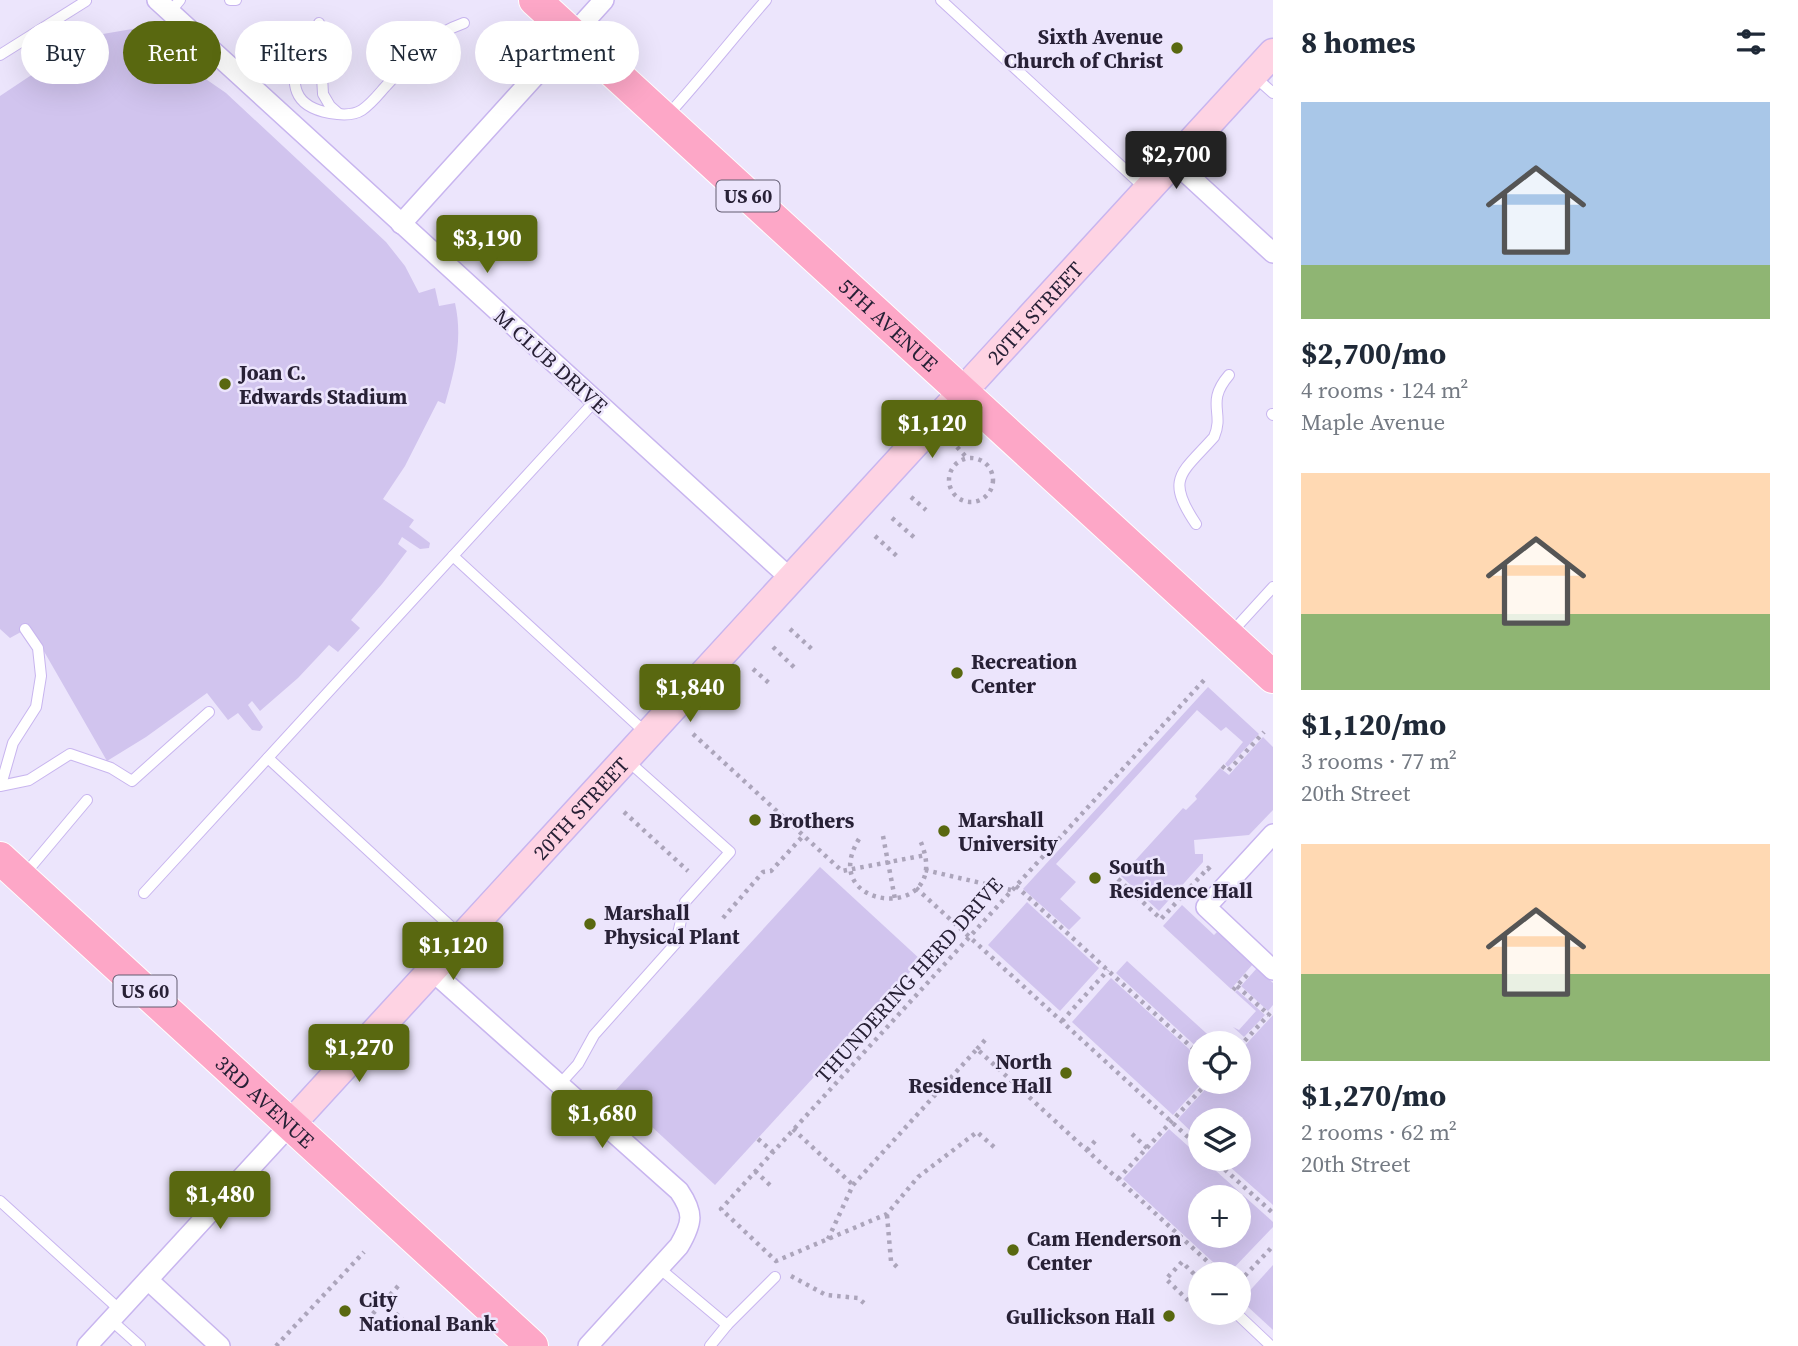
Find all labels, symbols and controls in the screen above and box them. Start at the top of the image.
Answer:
chip: Buy [21,21,109,84]
chip: Rent [123,21,221,84]
chip: Filters [235,21,352,84]
chip: New [366,21,461,84]
chip: Apartment [475,21,639,84]
place label: Sixth Avenue Church of Christ [1004,22,1163,75]
text: 8 homes [1301,22,1416,63]
icon: filters [1732,23,1770,61]
marker: Sixth Avenue Church of Christ [1169,40,1185,56]
pin: $2,700 [1119,132,1233,191]
text: $2,700 [1141,138,1211,170]
icon: home [1473,147,1599,273]
road number: US 60 [716,180,780,212]
pin: $3,190 [430,216,544,275]
text: $3,190 [452,222,522,254]
street label: 20TH STREET [980,255,1090,371]
street label: 5TH AVENUE [833,271,945,378]
street label: M CLUB DRIVE [488,302,614,420]
text: $2,700/mo [1301,333,1446,374]
place label: Joan C. Edwards Stadium [237,358,407,411]
text: 4 rooms · 124 m² [1301,374,1468,406]
marker: Joan C. Edwards Stadium [217,376,233,392]
pin: $1,120 [875,400,989,460]
text: Maple Avenue [1301,406,1445,438]
text: $1,120 [897,407,967,439]
icon: home [1473,518,1599,644]
place label: Recreation Center [971,647,1077,700]
pin: $1,840 [633,664,747,724]
marker: Recreation Center [949,665,965,681]
text: $1,840 [655,671,725,703]
text: $1,120/mo [1301,704,1446,745]
text: 3 rooms · 77 m² [1301,745,1457,777]
street label: 20TH STREET [526,750,635,866]
text: 20th Street [1301,777,1410,809]
place label: Marshall University [958,805,1059,858]
place label: Brothers [769,806,855,835]
marker: Brothers [747,812,763,828]
marker: Marshall University [936,823,952,839]
place label: South Residence Hall [1109,852,1253,905]
marker: South Residence Hall [1087,870,1103,886]
street label: THUNDERING HERD DRIVE [809,871,1009,1089]
icon: home [1473,889,1599,1015]
place label: Marshall Physical Plant [604,898,740,951]
marker: Marshall Physical Plant [582,916,598,932]
pin: $1,120 [396,922,510,982]
text: $1,120 [418,929,488,961]
road number: US 60 [114,976,176,1007]
pin: $1,270 [302,1024,416,1084]
text: $1,270 [324,1031,394,1063]
map controls [1188,1031,1251,1325]
button: locate [1188,1031,1251,1094]
place label: North Residence Hall [908,1047,1052,1100]
street label: 3RD AVENUE [209,1048,321,1154]
marker: North Residence Hall [1058,1065,1074,1081]
text: $1,270/mo [1301,1075,1446,1116]
pin: $1,680 [545,1090,659,1150]
text: $1,680 [567,1097,637,1129]
button: layers [1188,1108,1251,1171]
text: 2 rooms · 62 m² [1301,1116,1457,1148]
text: 20th Street [1301,1148,1410,1180]
pin: $1,480 [163,1172,277,1231]
text: $1,480 [185,1178,255,1210]
button: + [1188,1185,1251,1248]
place label: Cam Henderson Center [1027,1224,1181,1277]
marker: Cam Henderson Center [1005,1242,1021,1258]
button: − [1188,1262,1251,1325]
place label: City National Bank [359,1285,497,1338]
place label: Gullickson Hall [1006,1302,1155,1331]
marker: City National Bank [337,1303,353,1319]
marker: Gullickson Hall [1161,1308,1177,1324]

